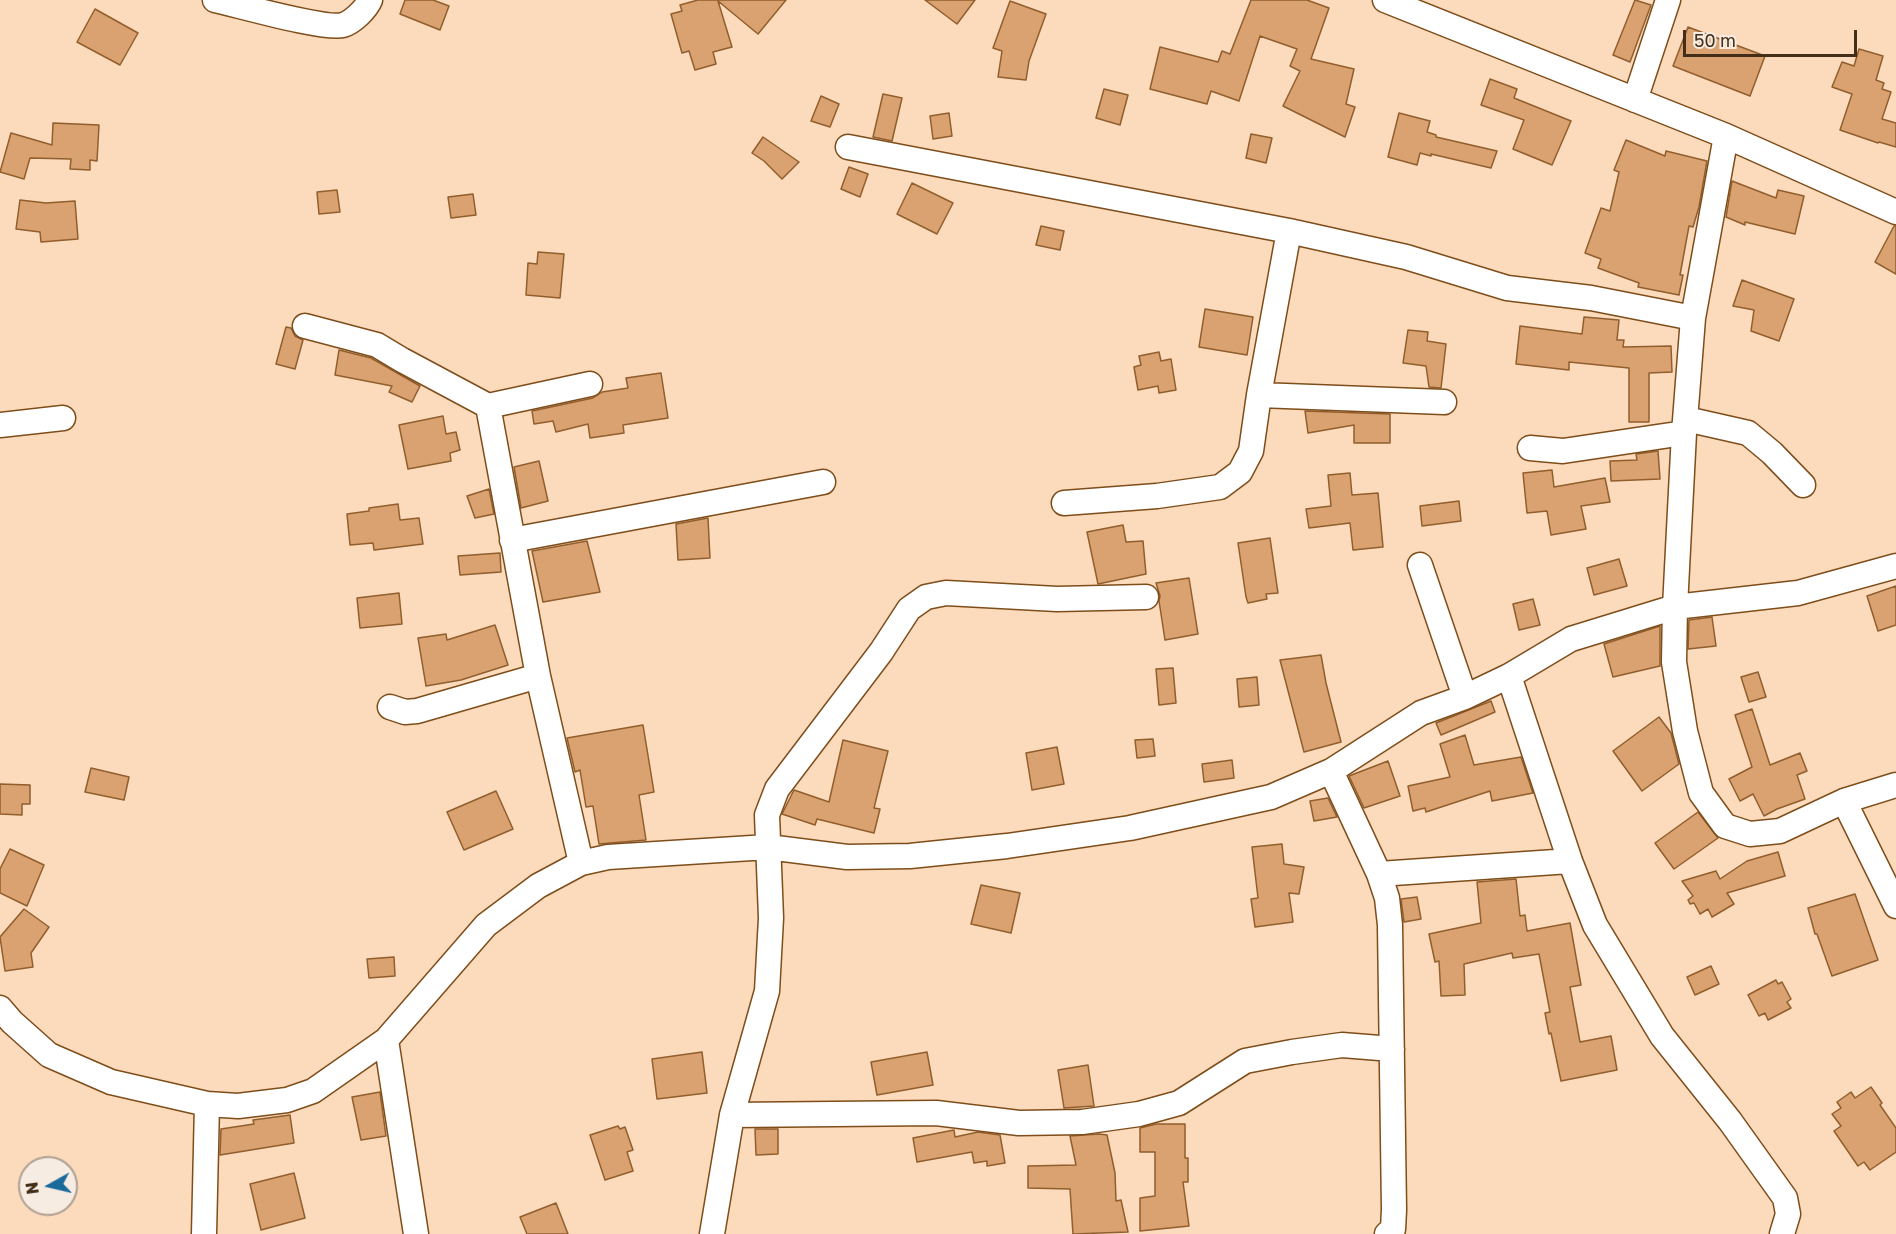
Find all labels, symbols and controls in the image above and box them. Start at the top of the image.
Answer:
scale bar [1686,18,1860,56]
text: 50 m [1694,29,1736,51]
north arrow [18,1156,78,1216]
text: N [21,1181,43,1196]

